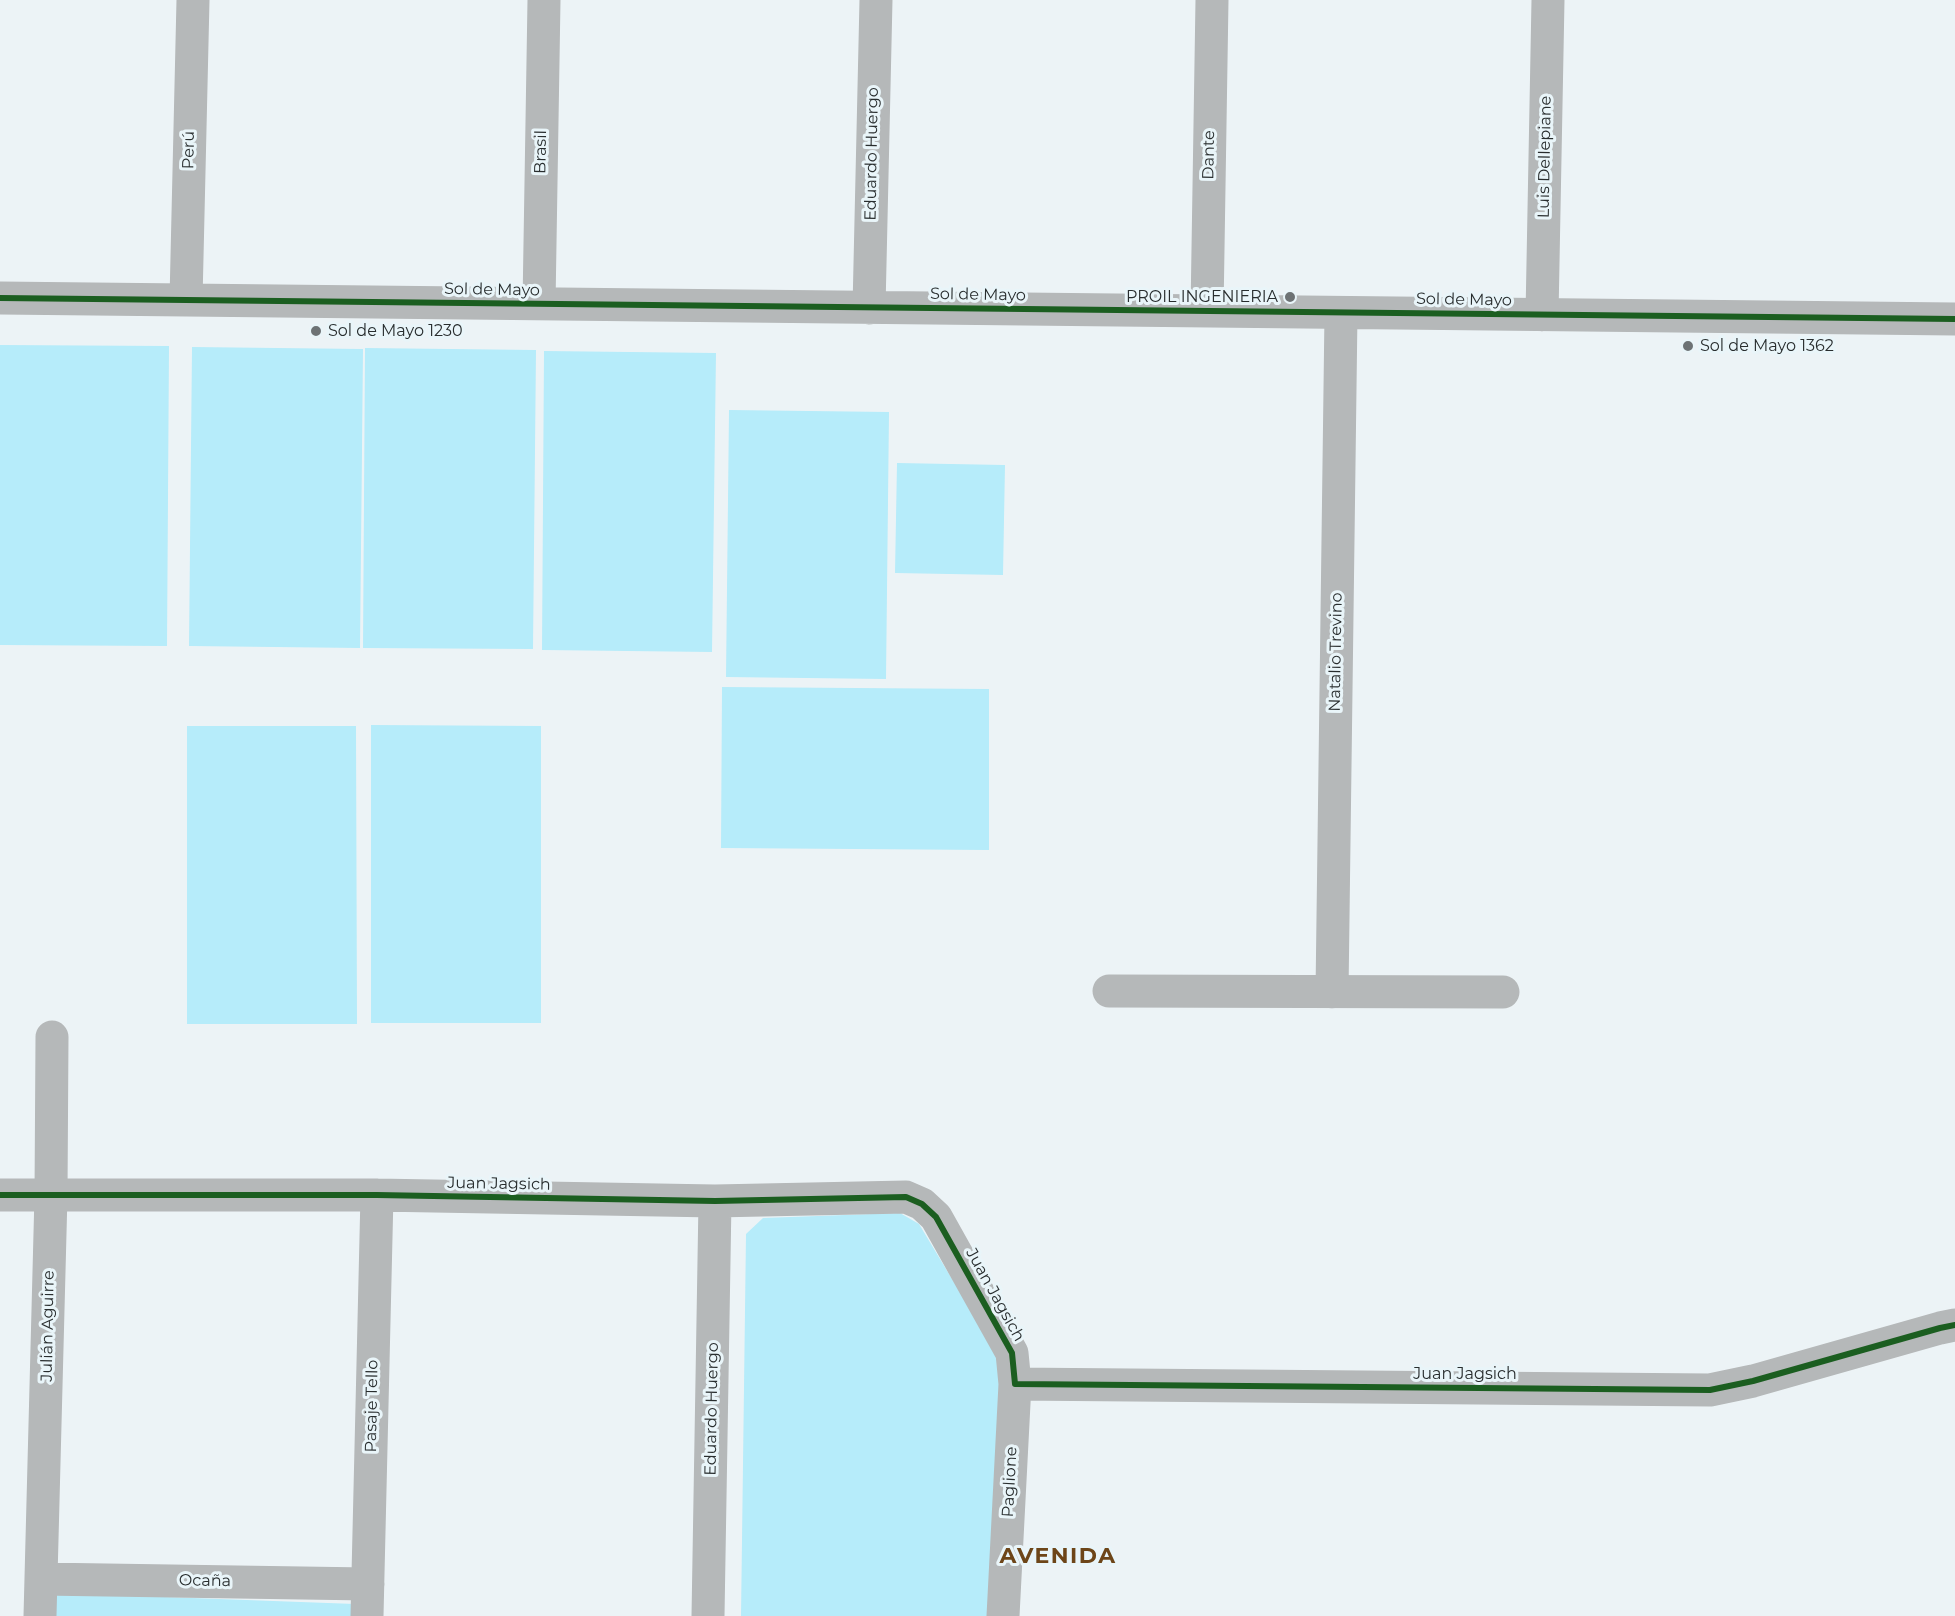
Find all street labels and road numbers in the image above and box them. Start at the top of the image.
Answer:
street label: Eduardo Huergo [861,87,883,221]
street label: Luis Dellepiane [1534,96,1556,218]
street label: Brasil [531,130,551,174]
street label: Dante [1199,130,1219,180]
street label: Perú [179,131,199,169]
street label: Sol de Mayo [444,280,540,300]
street label: Sol de Mayo [930,285,1026,305]
street label: Sol de Mayo [1416,290,1512,310]
street label: Natalio Trevino [1325,592,1347,712]
street label: Juan Jagsich [447,1173,551,1195]
street label: Juan Jagsich [962,1245,1028,1345]
street label: Julián Aguirre [37,1270,59,1382]
street label: Eduardo Huergo [701,1342,723,1476]
street label: Pasaje Tello [362,1359,382,1453]
street label: Juan Jagsich [1413,1364,1517,1384]
street label: Paglione [999,1446,1021,1518]
street label: Ocaña [179,1571,231,1591]

